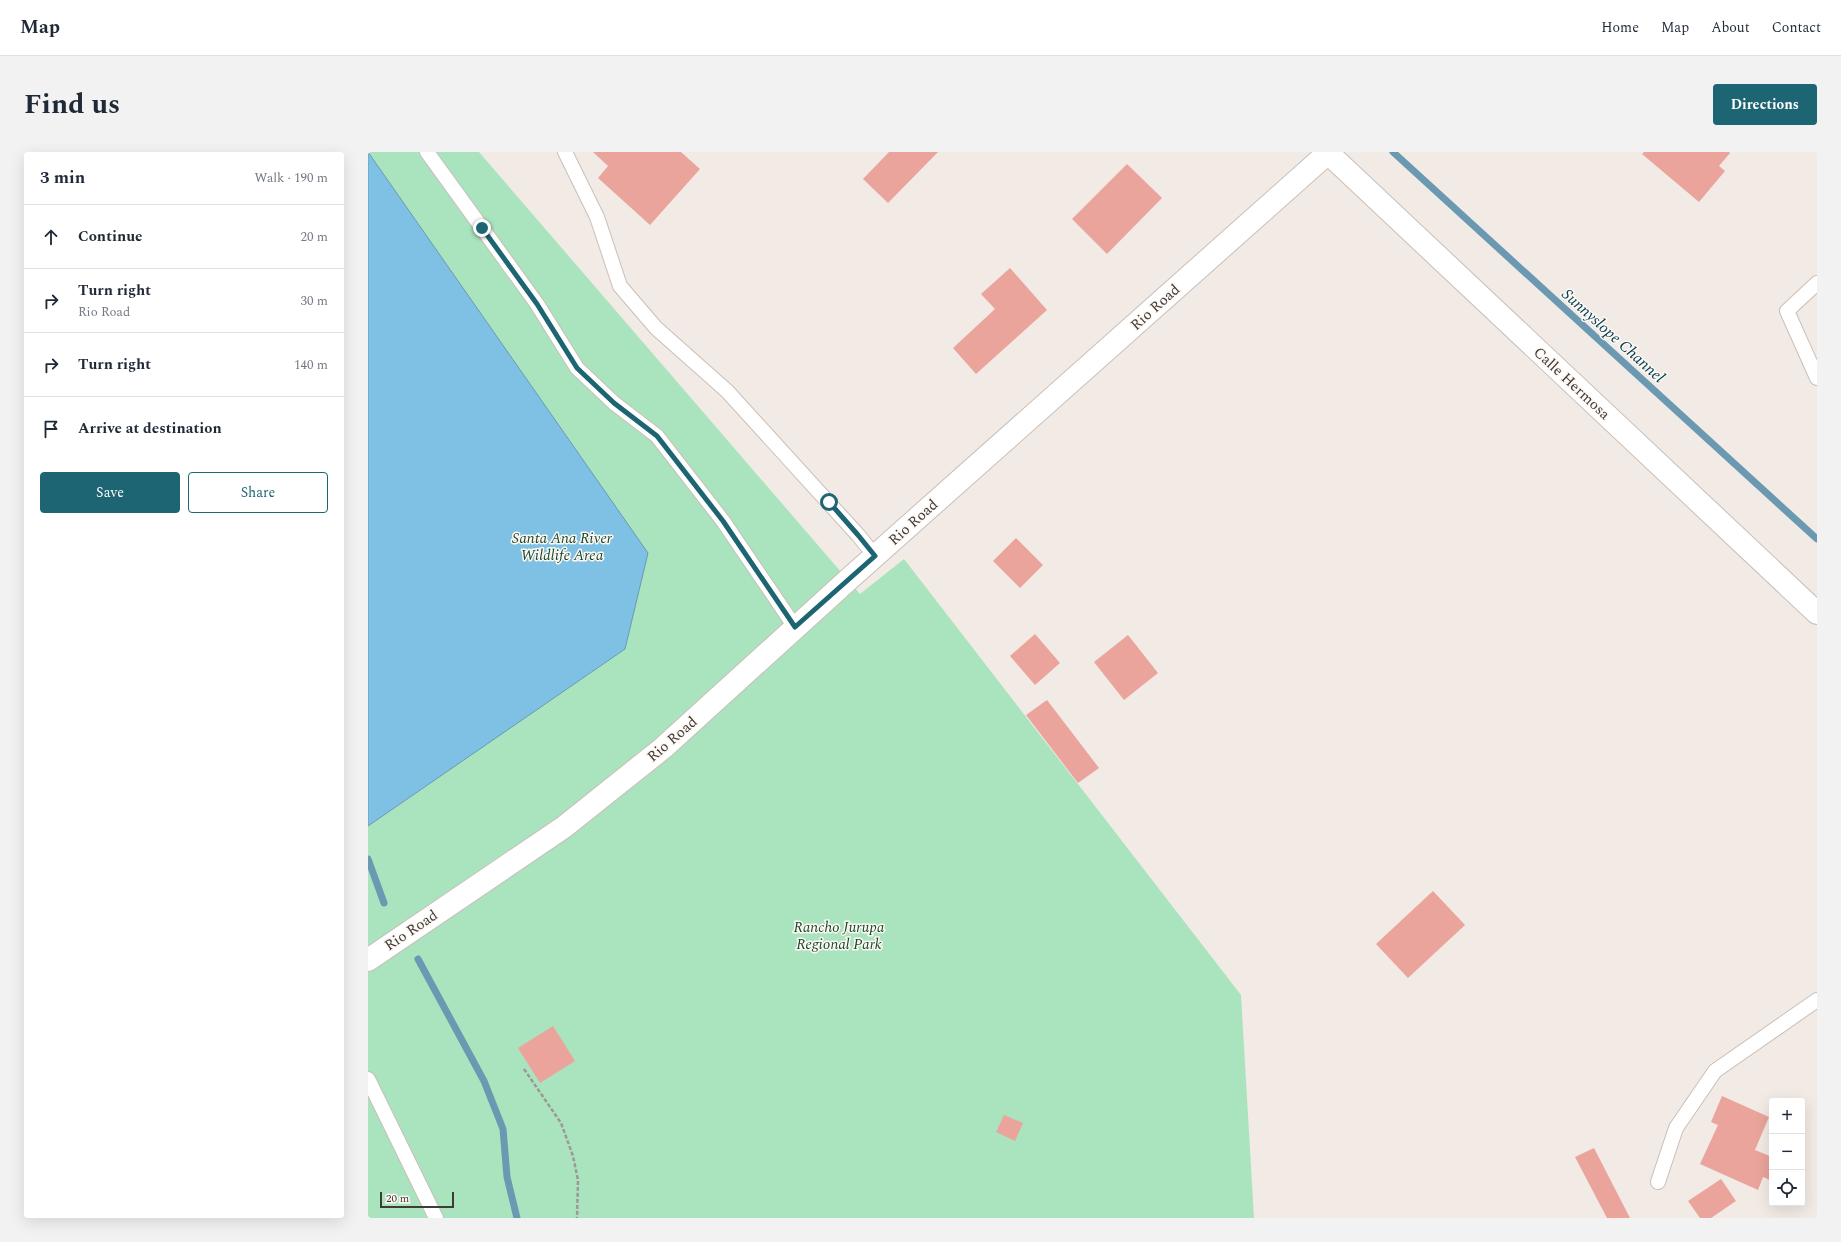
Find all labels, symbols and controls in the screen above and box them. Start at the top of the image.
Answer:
text: Map [20,13,60,42]
text: Home [1601,17,1639,38]
text: Map [1661,17,1689,38]
text: About [1711,17,1750,38]
text: Contact [1772,17,1821,38]
text: Find us [24,83,120,126]
button: Directions [1713,84,1817,125]
text: 3 min [40,165,85,191]
text: Walk · 190 m [254,168,328,188]
route end [473,219,491,237]
text: Continue [78,225,143,248]
icon: ahead [40,226,62,248]
text: 20 m [301,227,328,247]
text: Turn right [78,279,151,302]
street label: Rio Road [1125,279,1185,336]
water label: Sunnyslope Channel [1556,283,1670,389]
icon: right [40,290,62,312]
text: 30 m [301,291,328,311]
text: Rio Road [78,302,130,322]
street label: Calle Hermosa [1528,341,1616,426]
text: Turn right [78,353,151,376]
icon: right [40,354,62,376]
text: 140 m [294,355,328,375]
text: Arrive at destination [78,417,222,440]
icon: arrive [40,418,62,440]
button: Save [40,472,180,513]
button: Share [188,472,328,513]
route start [820,493,838,511]
street label: Rio Road [883,494,943,551]
park label: Santa Ana River Wildlife Area [512,527,613,567]
street label: Rio Road [642,711,703,768]
street label: Rio Road [380,904,443,957]
park label: Rancho Jurupa Regional Park [794,916,885,956]
map controls [1769,1098,1805,1206]
button: + [1769,1098,1805,1134]
button: − [1769,1134,1805,1170]
button: locate [1769,1170,1805,1206]
scale bar [380,1190,454,1209]
text: 20 m [386,1190,409,1207]

